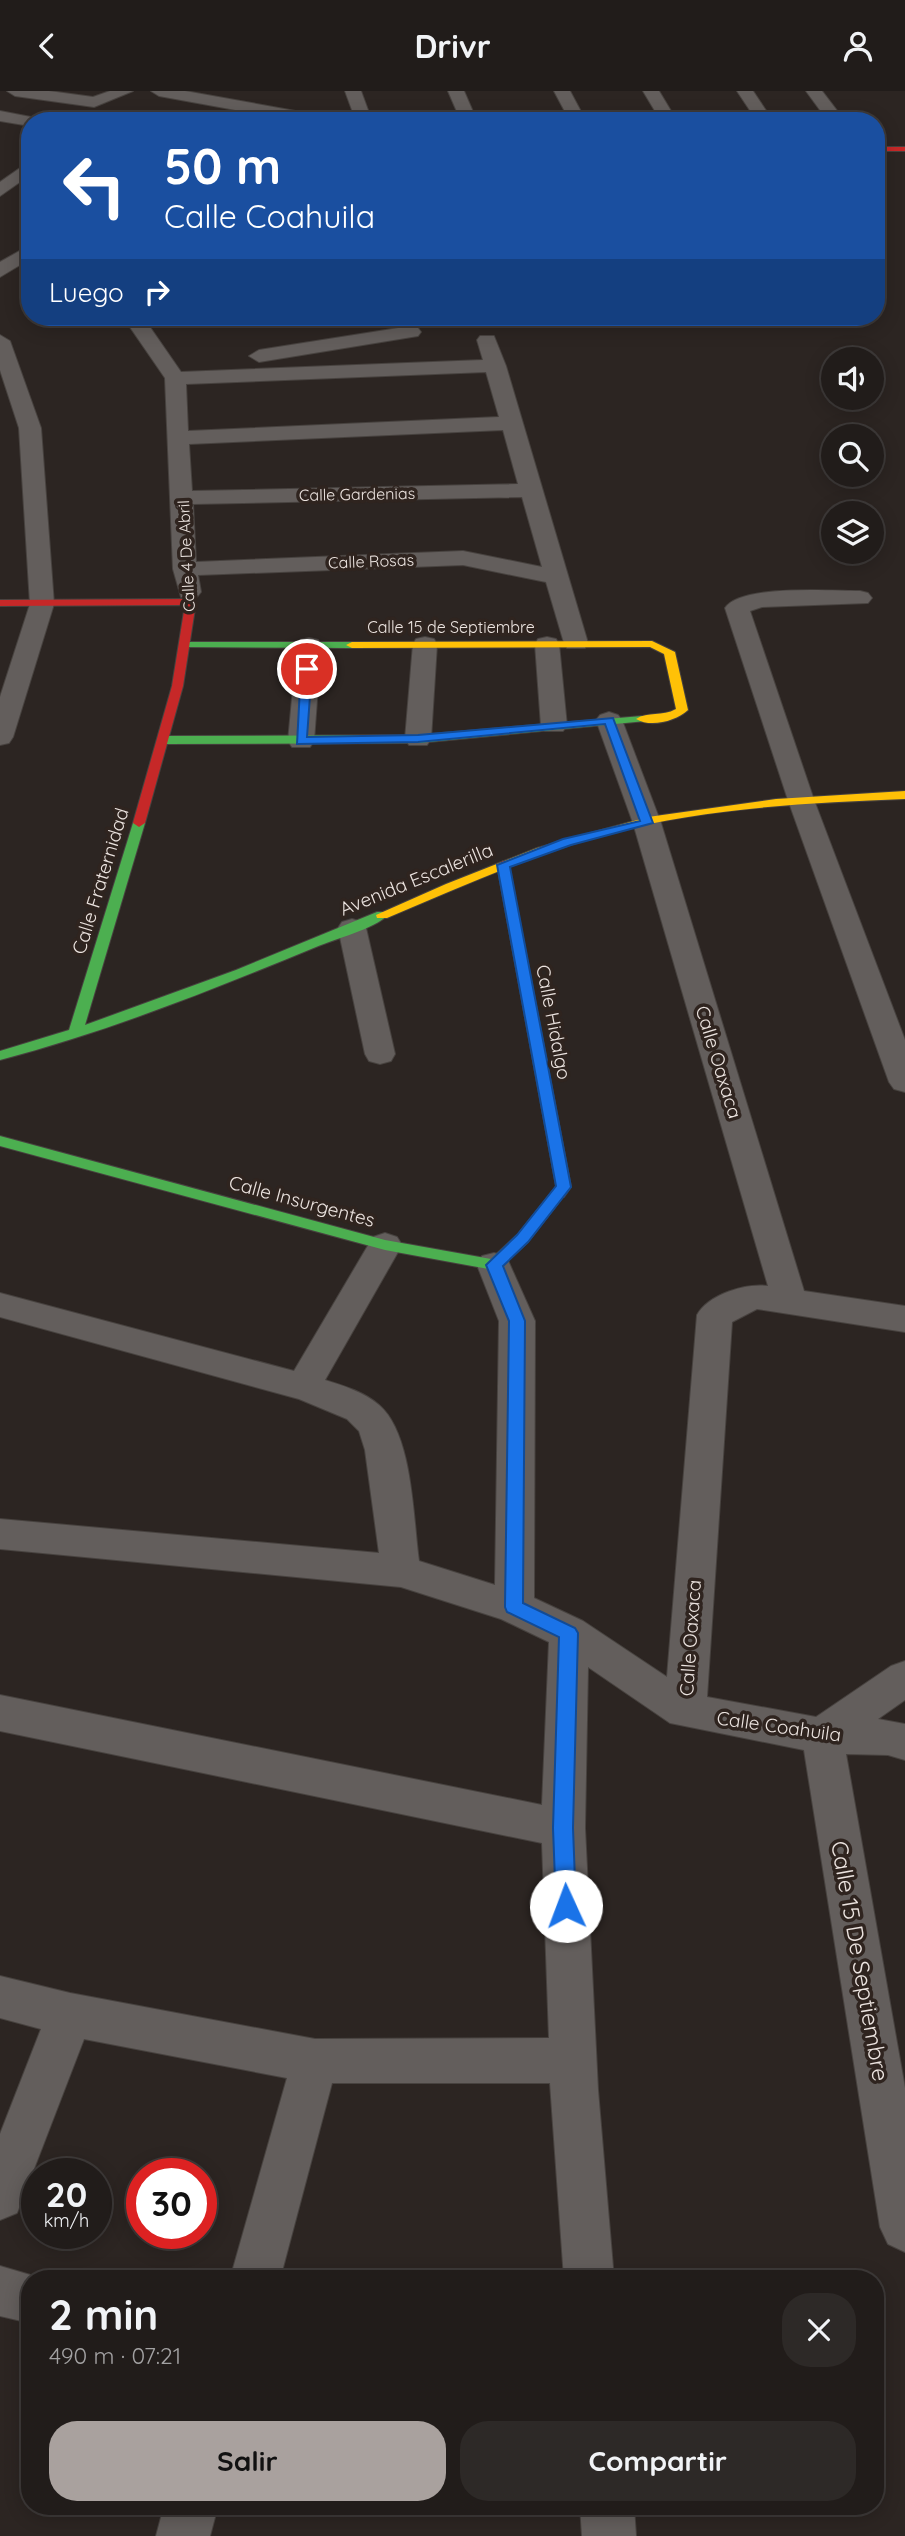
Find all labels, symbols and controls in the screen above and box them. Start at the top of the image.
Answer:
text: Drivr [414,26,491,66]
icon: back [28,27,66,65]
icon: person [839,27,877,65]
text: 50 m [164,135,281,196]
icon: left [49,140,140,231]
text: Calle Coahuila [164,196,375,236]
icon: right [138,273,176,311]
text: Luego [49,276,124,309]
map controls [821,347,884,564]
button: sound [821,347,884,410]
button: search [821,424,884,487]
street label: Calle Gardenias [299,483,415,505]
street label: Calle 4 De Abril [173,500,199,612]
button: layers [821,501,884,564]
street label: Calle Rosas [328,550,414,572]
street label: Calle 15 de Septiembre [367,617,535,637]
pin [277,639,337,699]
icon: arrive [288,650,326,688]
street label: Calle Fraternidad [66,805,134,957]
street label: Avenida Escalerilla [336,837,496,921]
street label: Calle Hidalgo [531,963,577,1081]
street label: Calle Oaxaca [690,1003,748,1121]
street label: Calle Insurgentes [226,1170,378,1232]
street label: Calle Oaxaca [674,1579,706,1697]
street label: Calle Coahuila [715,1705,843,1747]
street label: Calle 15 De Septiembre [825,1838,896,2083]
position arrow [529,1869,603,1943]
speed limit sign: 30 [126,2158,217,2249]
text: 20 [46,2172,87,2216]
text: km/h [44,2209,89,2232]
text: 2 min [49,2288,158,2341]
button: close [782,2293,856,2367]
text: 490 m · 07:21 [49,2341,181,2370]
button: Salir [49,2421,446,2501]
button: Compartir [460,2421,856,2501]

